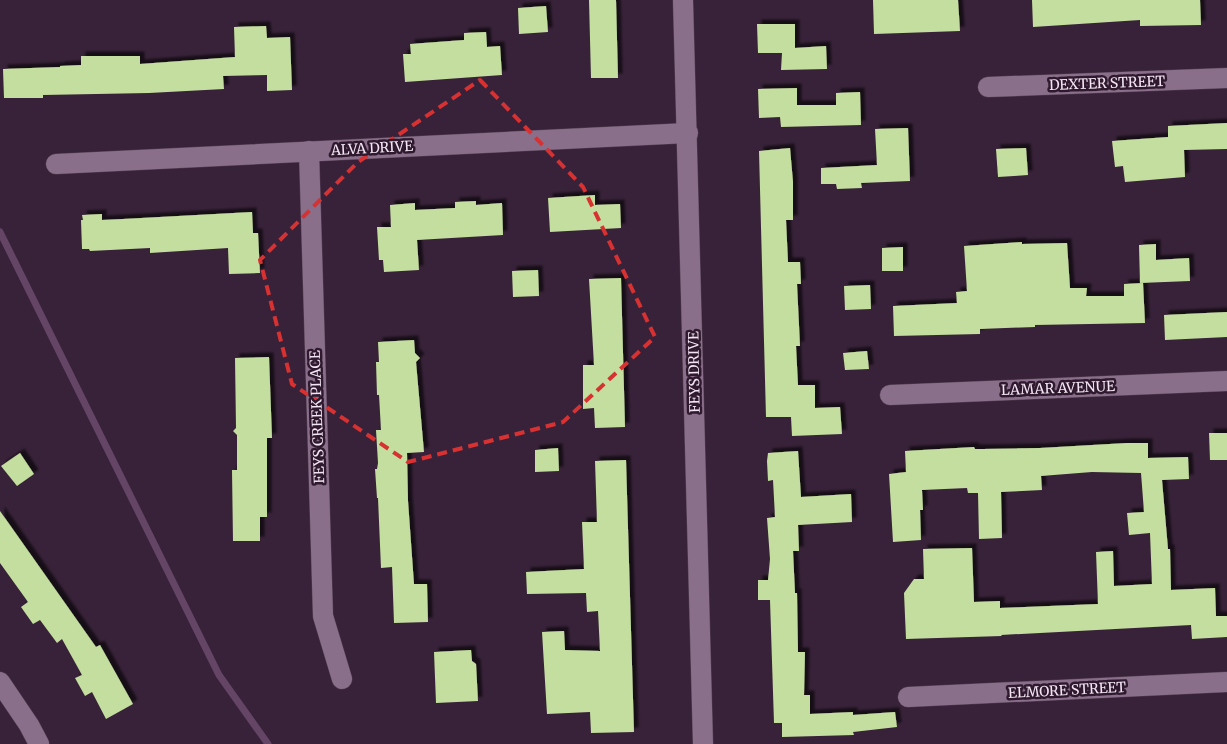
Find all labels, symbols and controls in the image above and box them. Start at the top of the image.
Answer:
street label: DEXTER STREET [1049,72,1166,94]
street label: ALVA DRIVE [329,137,414,159]
street label: FEYS DRIVE [684,331,704,413]
street label: FEYS CREEK PLACE [306,350,328,484]
street label: LAMAR AVENUE [1001,377,1115,399]
street label: ELMORE STREET [1008,678,1127,702]

